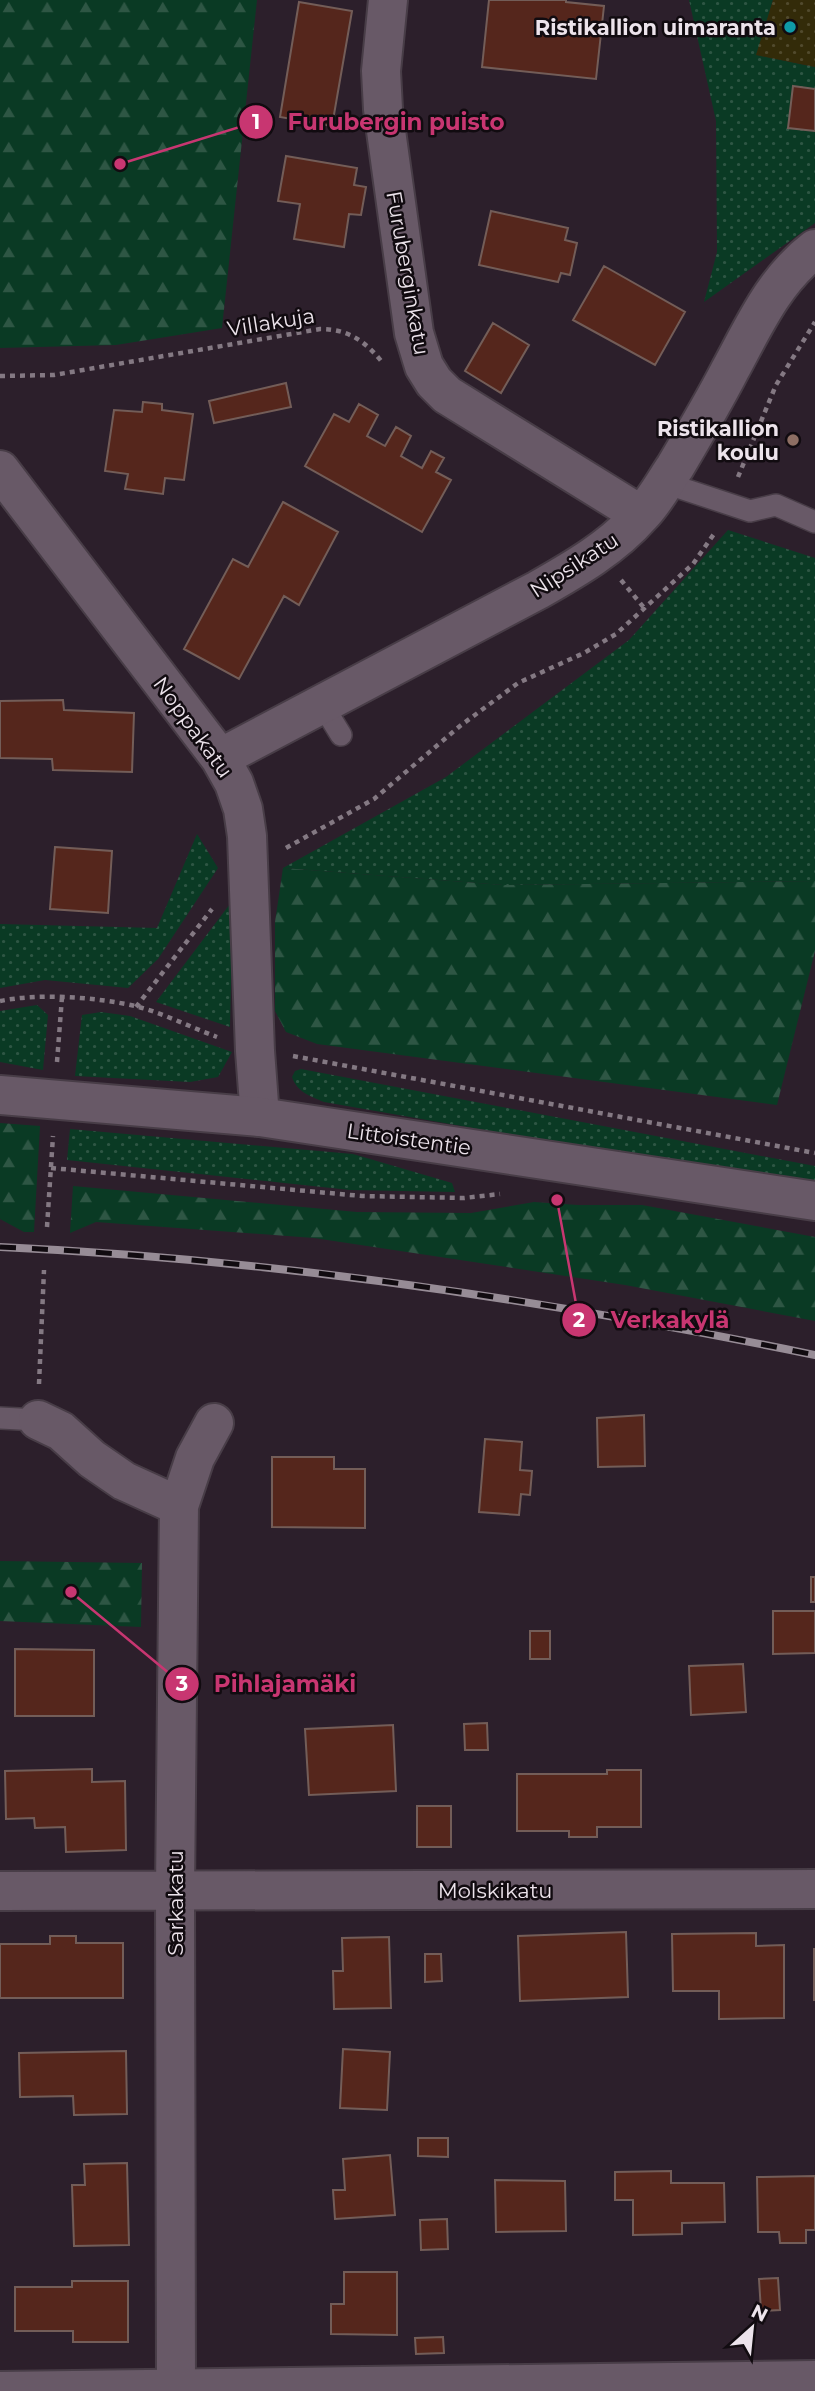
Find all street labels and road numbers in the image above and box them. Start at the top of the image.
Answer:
street label: Furuberginkatu [381,189,435,357]
street label: Villakuja [225,303,317,341]
street label: Nipsikatu [525,527,623,603]
street label: Noppakatu [148,672,238,782]
street label: Littoistentie [345,1118,473,1160]
street label: Sarkakatu [163,1850,188,1956]
street label: Molskikatu [438,1878,552,1903]

